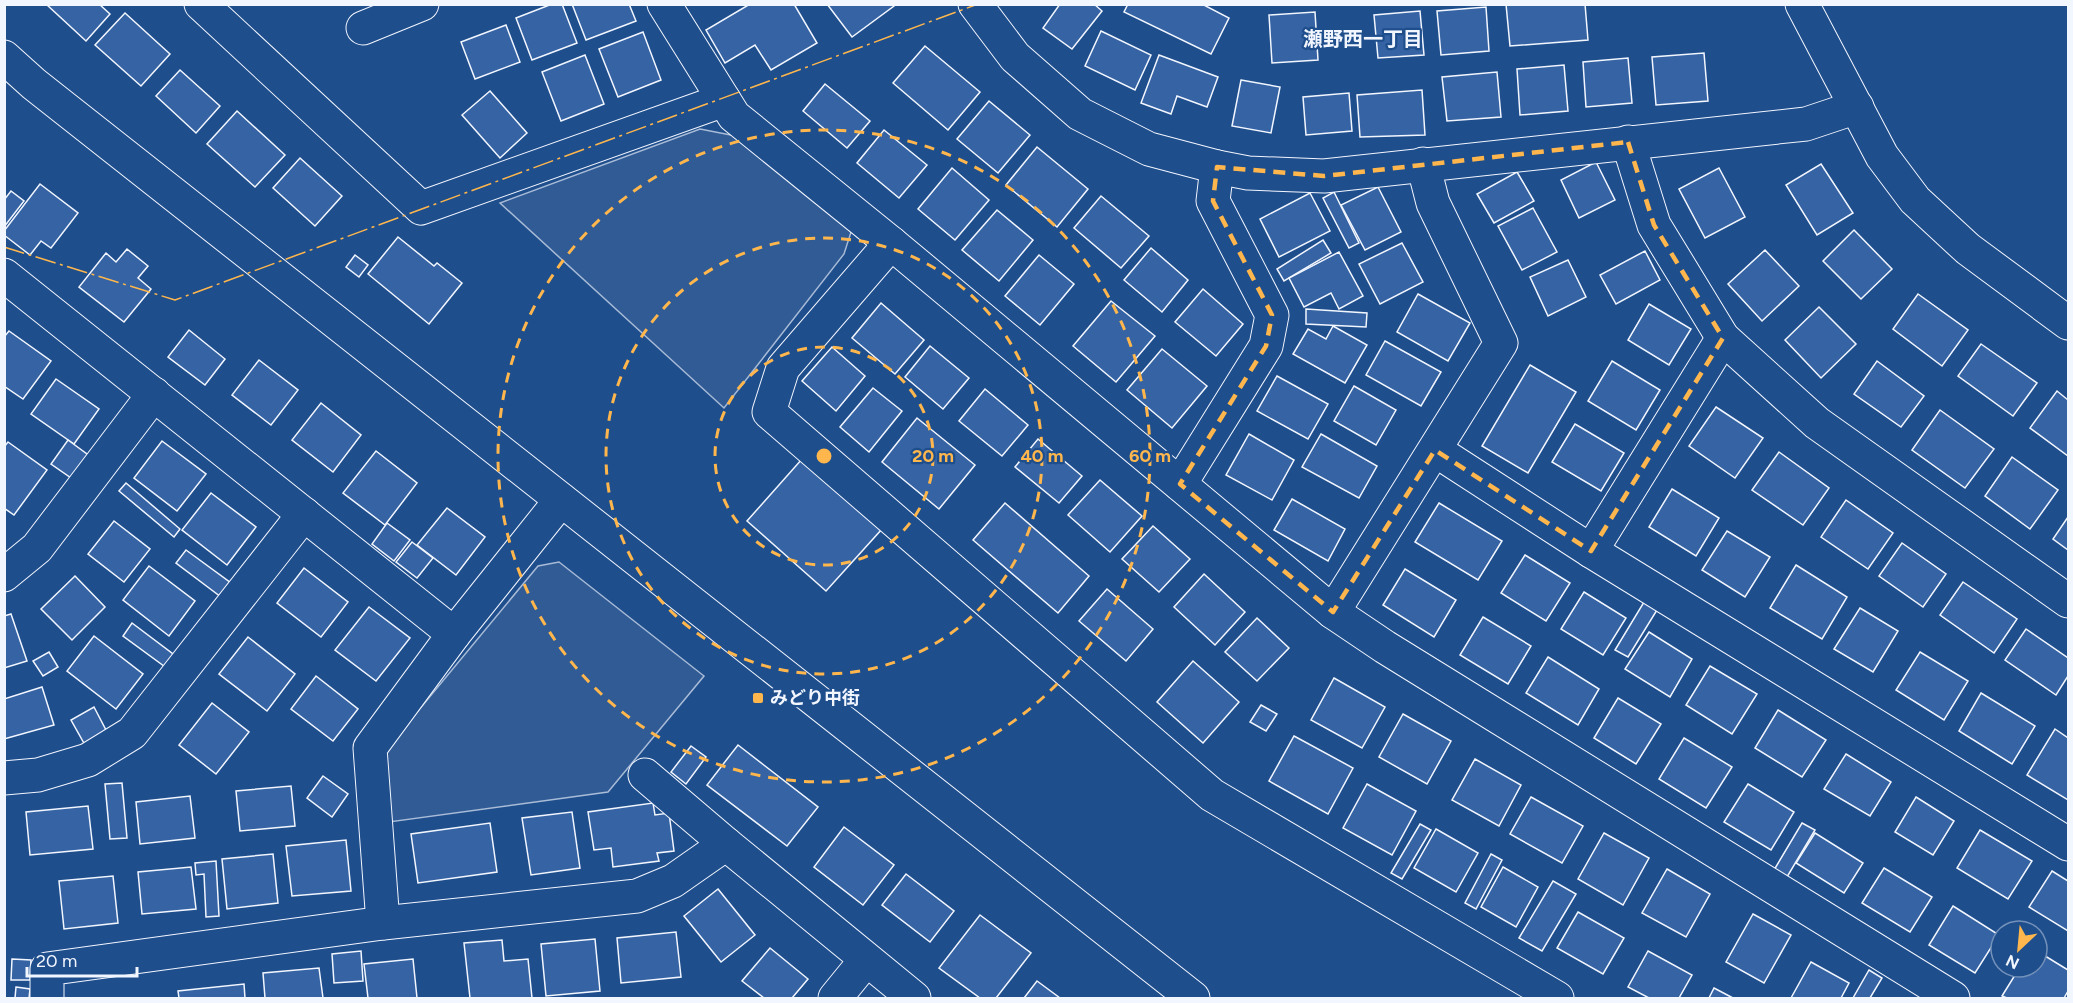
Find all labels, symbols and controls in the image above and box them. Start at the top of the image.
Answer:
district label: 瀬野西一丁目 [1303,27,1423,51]
text: 20 m [912,445,954,467]
text: 40 m [1020,445,1064,467]
text: 60 m [1129,445,1171,467]
centre of rings [814,446,834,466]
place label: みどり中街 [770,687,860,709]
marker: みどり中街 [751,691,765,705]
north arrow [1989,919,2049,979]
scale bar [27,940,136,978]
text: 20 m [36,950,77,972]
text: N [2003,951,2022,973]

